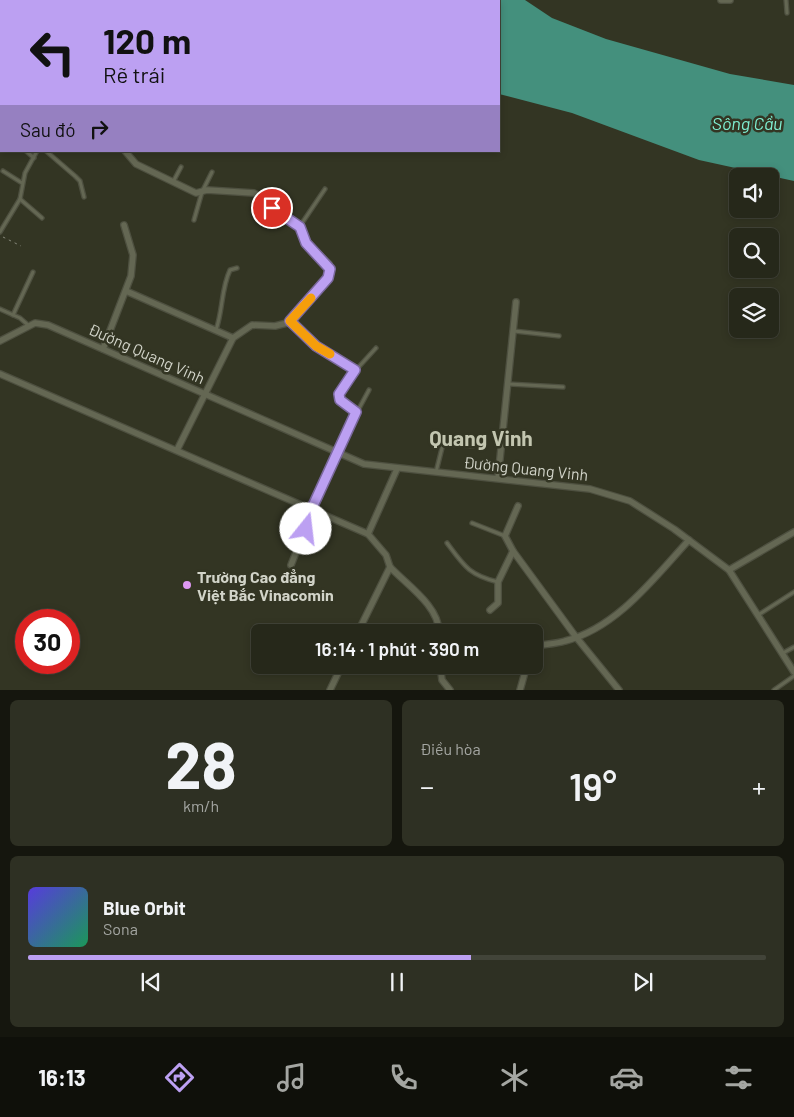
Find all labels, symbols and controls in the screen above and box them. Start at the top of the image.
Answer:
text: 120 m [103,19,191,61]
icon: left [20,20,85,85]
text: Rẽ trái [103,61,165,87]
water label: Sông Cầu [712,112,782,134]
icon: right [85,115,113,143]
text: Sau đó [20,118,75,141]
map controls [729,168,779,338]
button: sound [729,168,779,218]
pin [251,187,293,229]
icon: arrive [258,194,286,222]
button: search [729,228,779,278]
button: layers [729,288,779,338]
street label: Đường Quang Vinh [86,319,208,387]
district label: Quang Vinh [429,425,533,450]
street label: Đường Quang Vinh [463,452,589,484]
position arrow [279,502,331,554]
place label: Trường Cao đẳng Việt Bắc Vinacomin [197,567,334,605]
marker: Trường Cao đẳng Việt Bắc Vinacomin [181,579,193,591]
speed limit sign: 30 [15,609,80,674]
text: 16:14 · 1 phút · 390 m [315,637,479,660]
text: 28 [165,724,237,802]
text: Điều hòa [420,739,481,758]
text: 19° [569,763,617,809]
text: − [420,769,434,803]
text: + [752,769,766,803]
text: km/h [183,796,219,815]
text: Blue Orbit [103,896,186,919]
text: Sona [103,919,138,938]
icon: previous [137,968,165,996]
icon: pause [383,968,411,996]
icon: next [629,968,657,996]
icon: directions [162,1060,197,1095]
icon: music [274,1060,309,1095]
icon: phone [386,1060,421,1095]
icon: climate [497,1060,532,1095]
icon: car [609,1060,644,1095]
icon: filters [721,1060,756,1095]
text: 16:13 [38,1064,86,1090]

